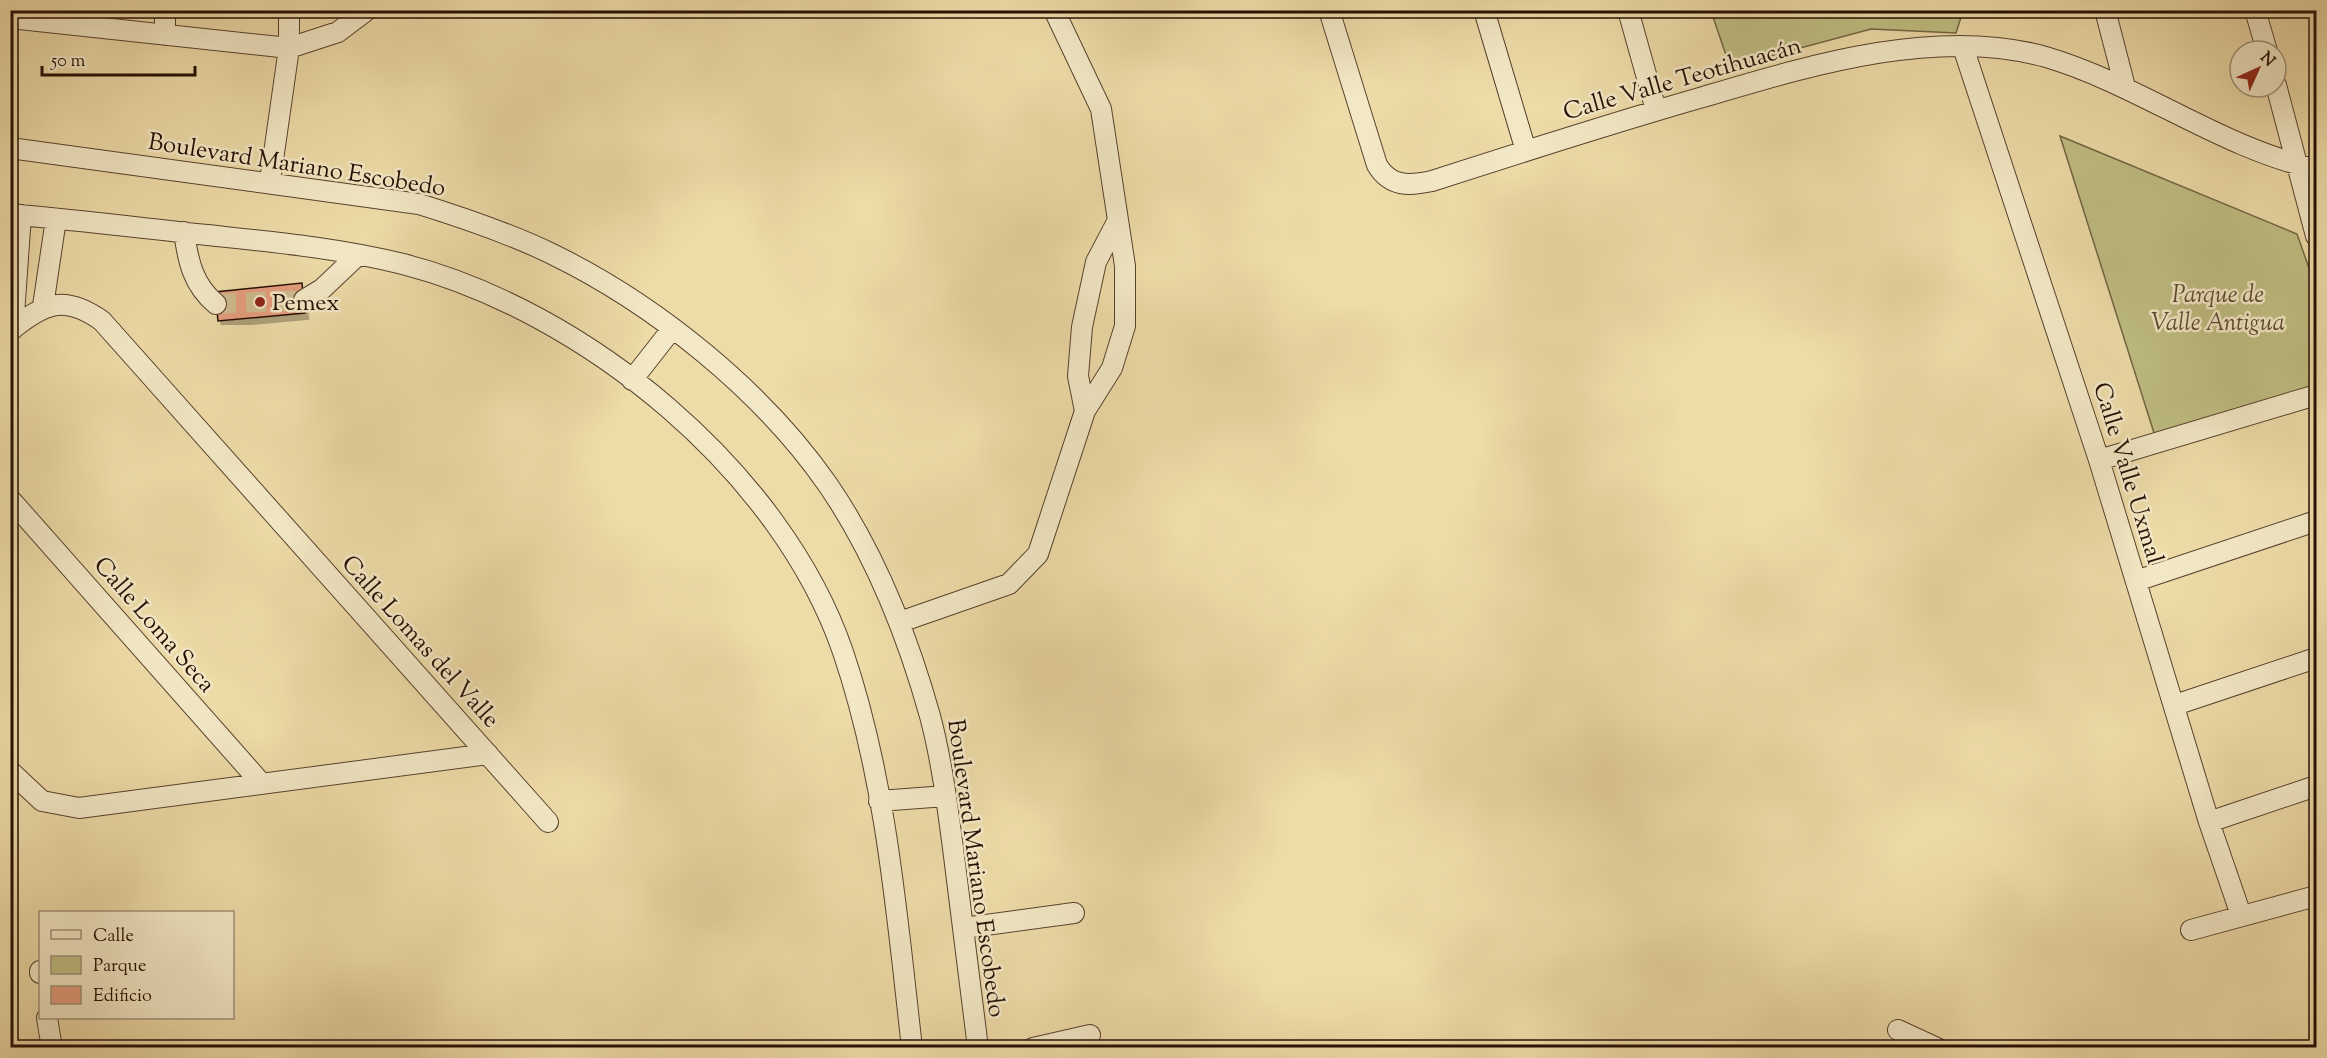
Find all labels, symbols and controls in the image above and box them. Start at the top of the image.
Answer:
street label: Calle Valle Teotihuacán [1559,30,1806,130]
scale bar [42,39,195,77]
north arrow [2228,39,2288,99]
text: N [2254,48,2280,73]
text: 50 m [50,49,86,75]
street label: Boulevard Mariano Escobedo [146,126,448,206]
park label: Parque de Valle Antigua [2151,279,2285,341]
place label: Pemex [272,287,339,321]
marker: Pemex [253,295,267,309]
street label: Calle Valle Uxmal [2083,379,2171,569]
street label: Calle Lomas del Valle [333,548,506,736]
street label: Calle Loma Seca [85,550,222,701]
street label: Boulevard Mariano Escobedo [937,717,1013,1019]
legend [39,911,234,1019]
text: Calle [93,924,134,950]
text: Parque [93,954,146,980]
text: Edificio [93,984,152,1010]

